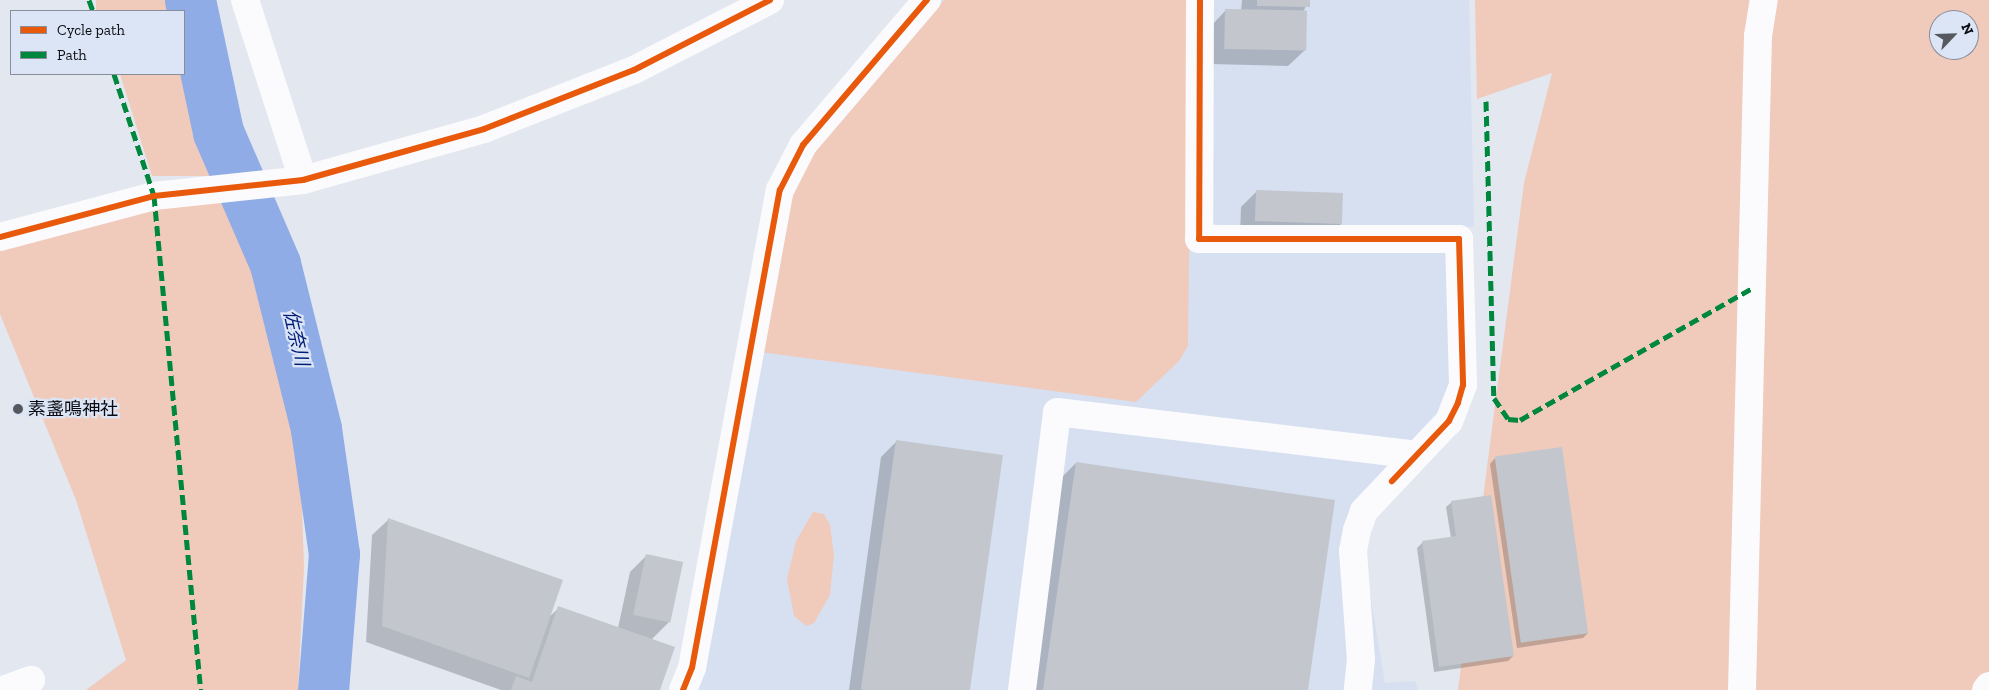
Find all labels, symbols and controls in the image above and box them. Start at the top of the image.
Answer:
legend [10,10,185,75]
north arrow [1929,10,1979,60]
text: Cycle path [57,21,125,39]
text: N [1957,21,1977,37]
text: Path [57,46,87,64]
water label: 佐奈川 [278,308,314,368]
place label: 素盞鳴神社 [28,398,118,420]
marker: 素盞鳴神社 [12,403,24,415]

